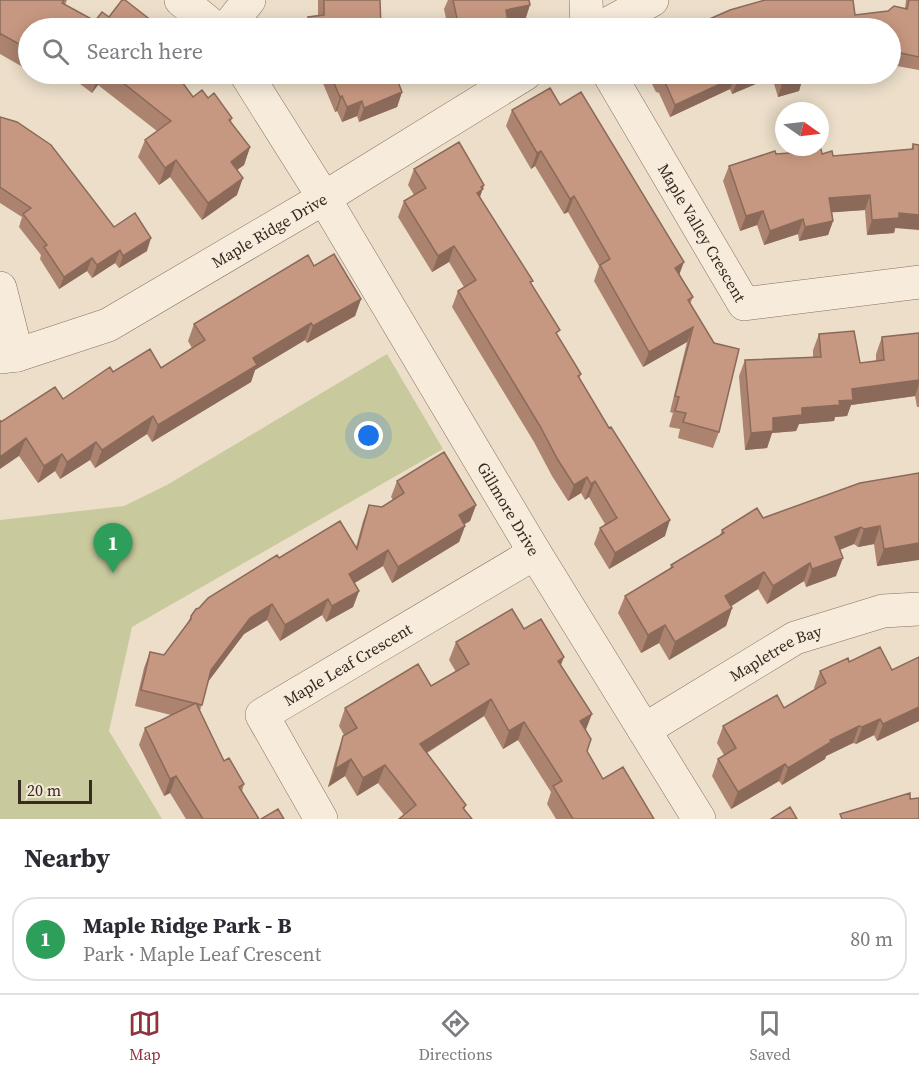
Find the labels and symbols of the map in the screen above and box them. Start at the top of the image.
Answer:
north arrow [775,102,829,156]
street label: Maple Valley Crescent [653,159,752,307]
street label: Maple Ridge Drive [207,188,331,273]
your location [354,421,383,450]
street label: Gillmore Drive [472,458,545,560]
pin: 1 [94,524,132,573]
street label: Maple Leaf Crescent [279,617,416,711]
street label: Mapletree Bay [725,619,825,686]
scale bar [18,777,92,804]

